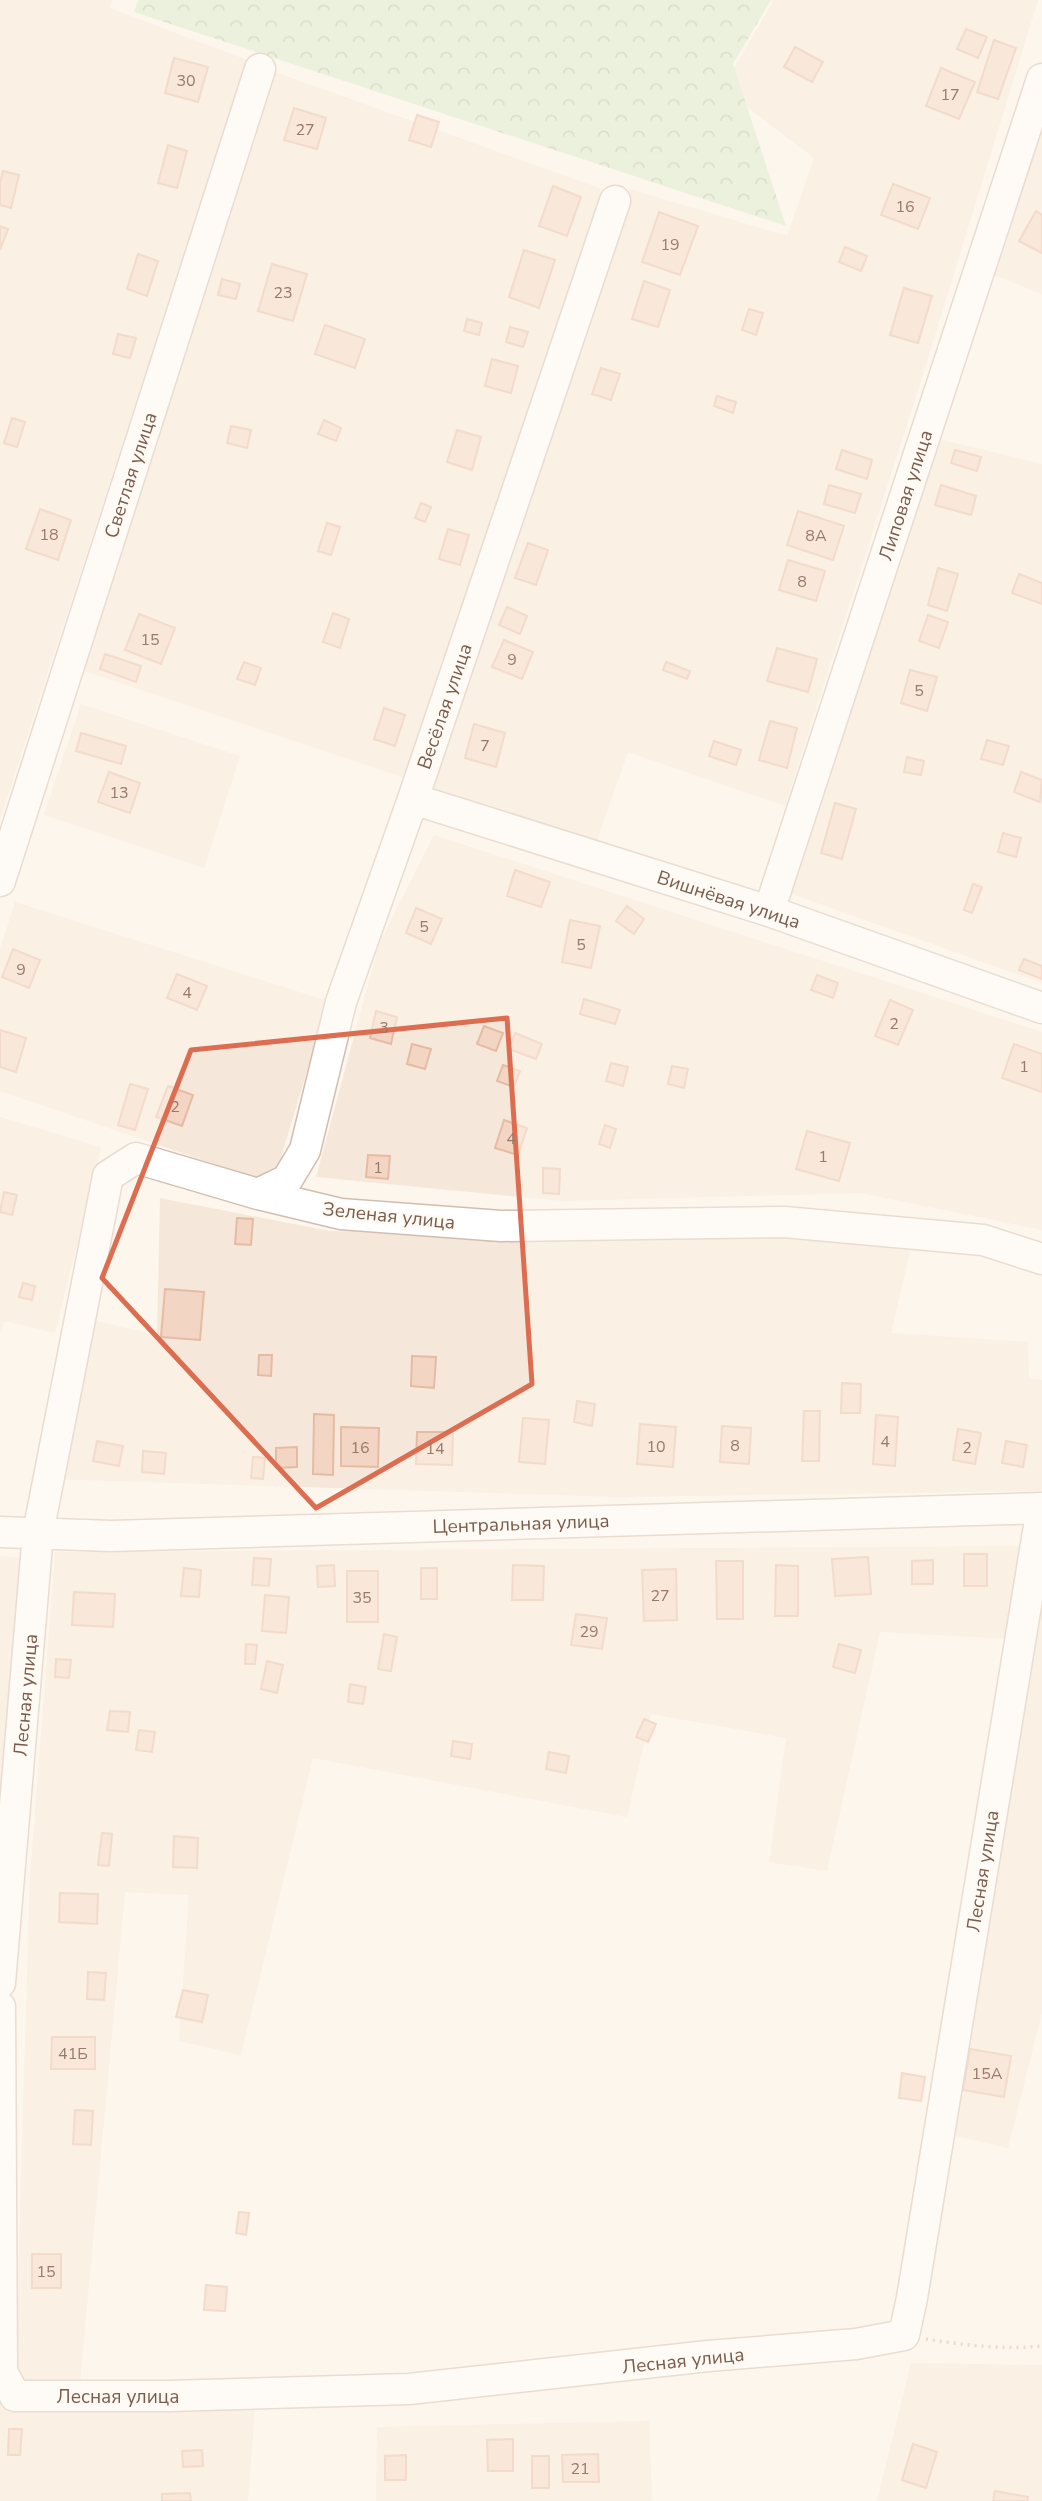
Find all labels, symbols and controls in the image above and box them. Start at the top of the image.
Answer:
house number: 30 [176,70,196,92]
house number: 17 [940,84,960,106]
house number: 27 [295,119,315,141]
house number: 16 [895,196,915,218]
house number: 19 [660,234,680,256]
house number: 23 [273,282,293,304]
street label: Светлая улица [98,409,164,542]
street label: Липовая улица [873,427,939,564]
house number: 18 [39,524,59,546]
house number: 8А [805,525,827,547]
house number: 8 [797,571,807,593]
house number: 15 [140,629,160,651]
street label: Весёлая улица [411,640,479,773]
house number: 9 [507,649,517,671]
house number: 5 [914,680,924,702]
house number: 7 [480,735,490,757]
house number: 13 [109,782,129,804]
street label: Вишнёвая улица [654,865,804,935]
house number: 5 [419,916,429,938]
house number: 5 [576,934,586,956]
house number: 9 [16,959,26,981]
house number: 4 [182,982,192,1004]
house number: 2 [889,1013,899,1035]
house number: 3 [379,1017,389,1039]
house number: 1 [1019,1056,1029,1078]
house number: 2 [170,1096,180,1118]
house number: 4 [506,1128,516,1150]
house number: 1 [818,1146,828,1168]
house number: 1 [373,1157,383,1179]
street label: Зеленая улица [321,1196,456,1236]
house number: 4 [880,1431,890,1453]
house number: 8 [730,1435,740,1457]
house number: 10 [646,1436,666,1458]
house number: 16 [350,1437,370,1459]
house number: 2 [962,1437,972,1459]
house number: 14 [425,1438,445,1460]
street label: Центральная улица [432,1508,610,1540]
house number: 27 [650,1585,670,1607]
house number: 35 [352,1587,372,1609]
house number: 29 [579,1621,599,1643]
street label: Лесная улица [8,1633,44,1757]
street label: Лесная улица [961,1808,1005,1934]
house number: 41Б [58,2043,88,2065]
house number: 15А [972,2063,1003,2085]
house number: 15 [36,2261,56,2283]
street label: Лесная улица [621,2342,746,2380]
street label: Лесная улица [57,2384,179,2410]
house number: 21 [570,2458,590,2480]

